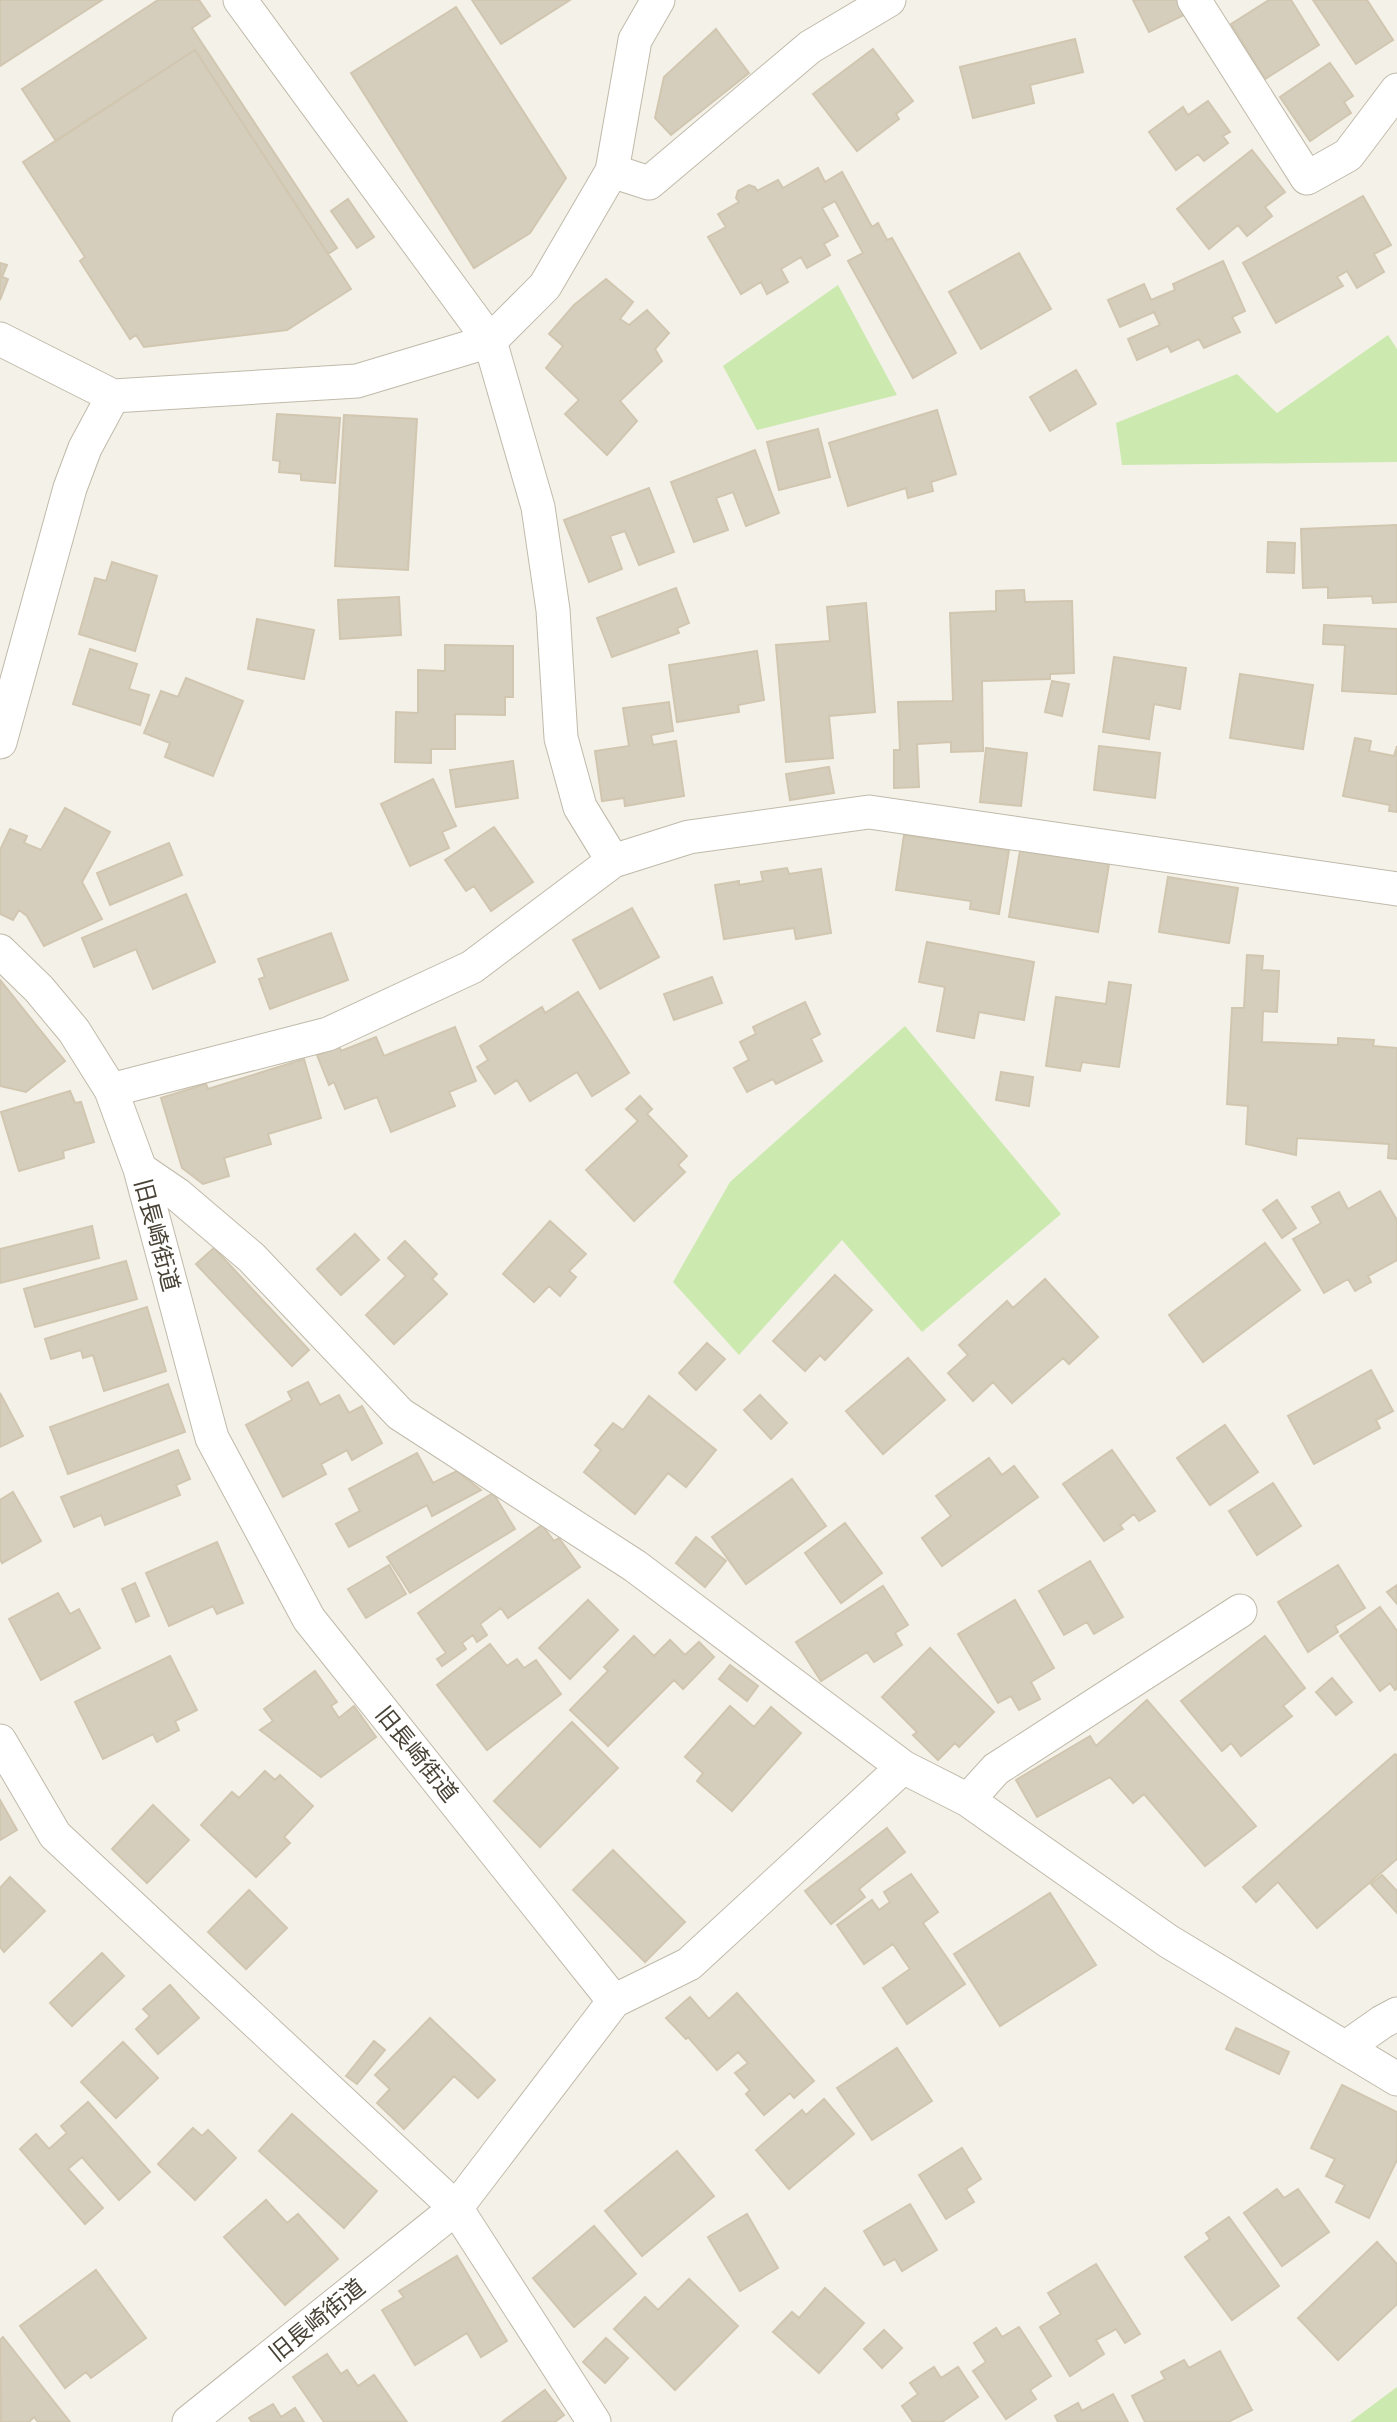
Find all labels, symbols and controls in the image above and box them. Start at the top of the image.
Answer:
street label: 旧長崎街道 [129,1175,187,1294]
street label: 旧長崎街道 [370,1699,466,1807]
street label: 旧長崎街道 [262,2271,370,2367]

